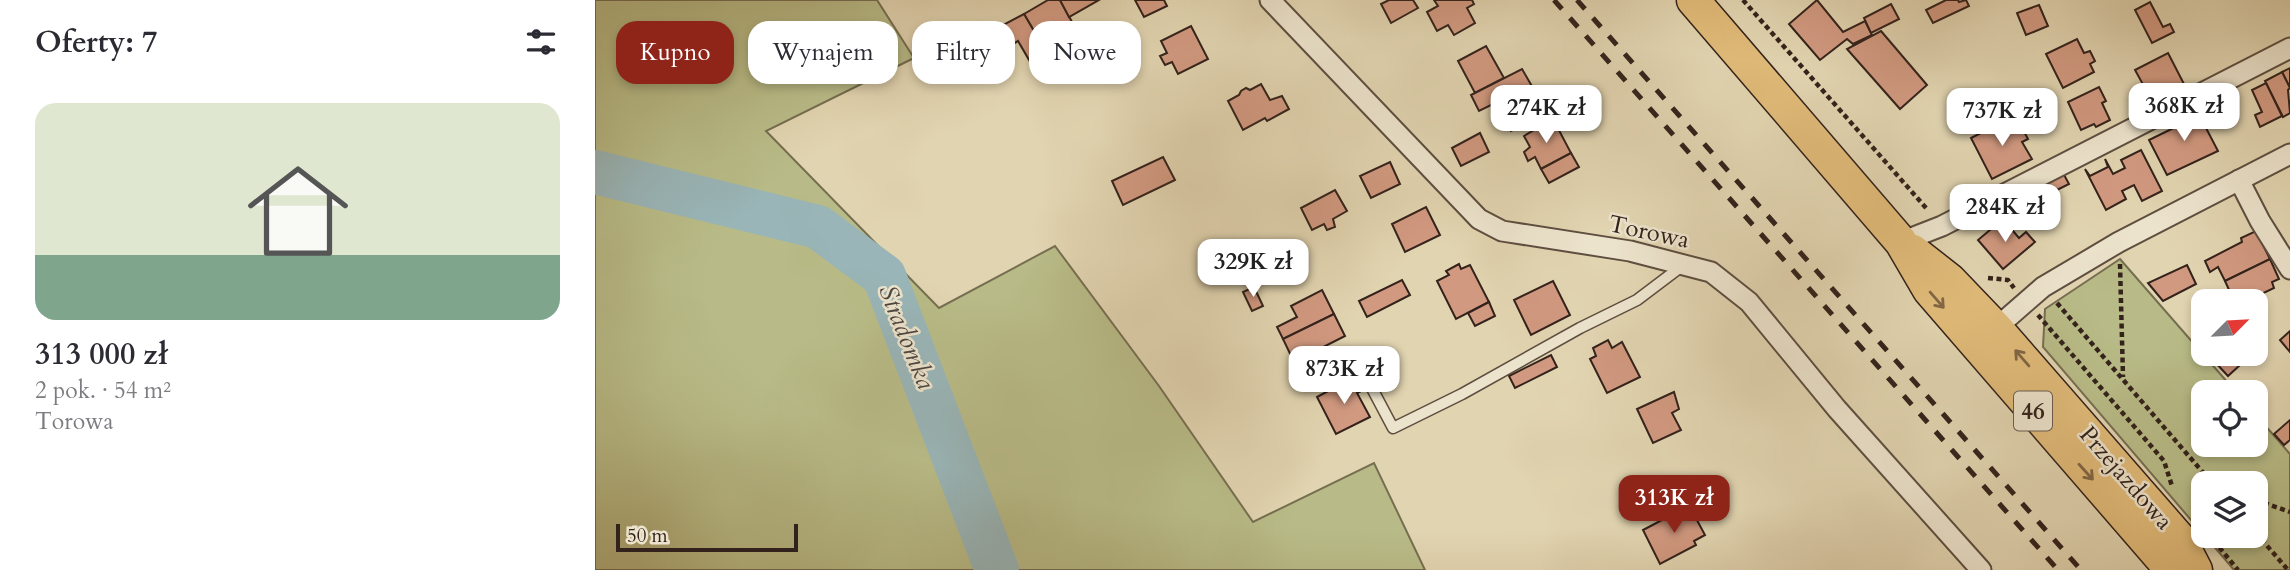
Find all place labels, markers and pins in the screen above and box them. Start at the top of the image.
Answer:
pin: 368K zł [2119,83,2249,143]
pin: 274K zł [1481,86,1611,145]
pin: 737K zł [1937,88,2067,148]
pin: 284K zł [1940,184,2070,244]
pin: 329K zł [1188,240,1318,299]
pin: 873K zł [1279,346,1409,406]
pin: 313K zł [1609,476,1739,535]

